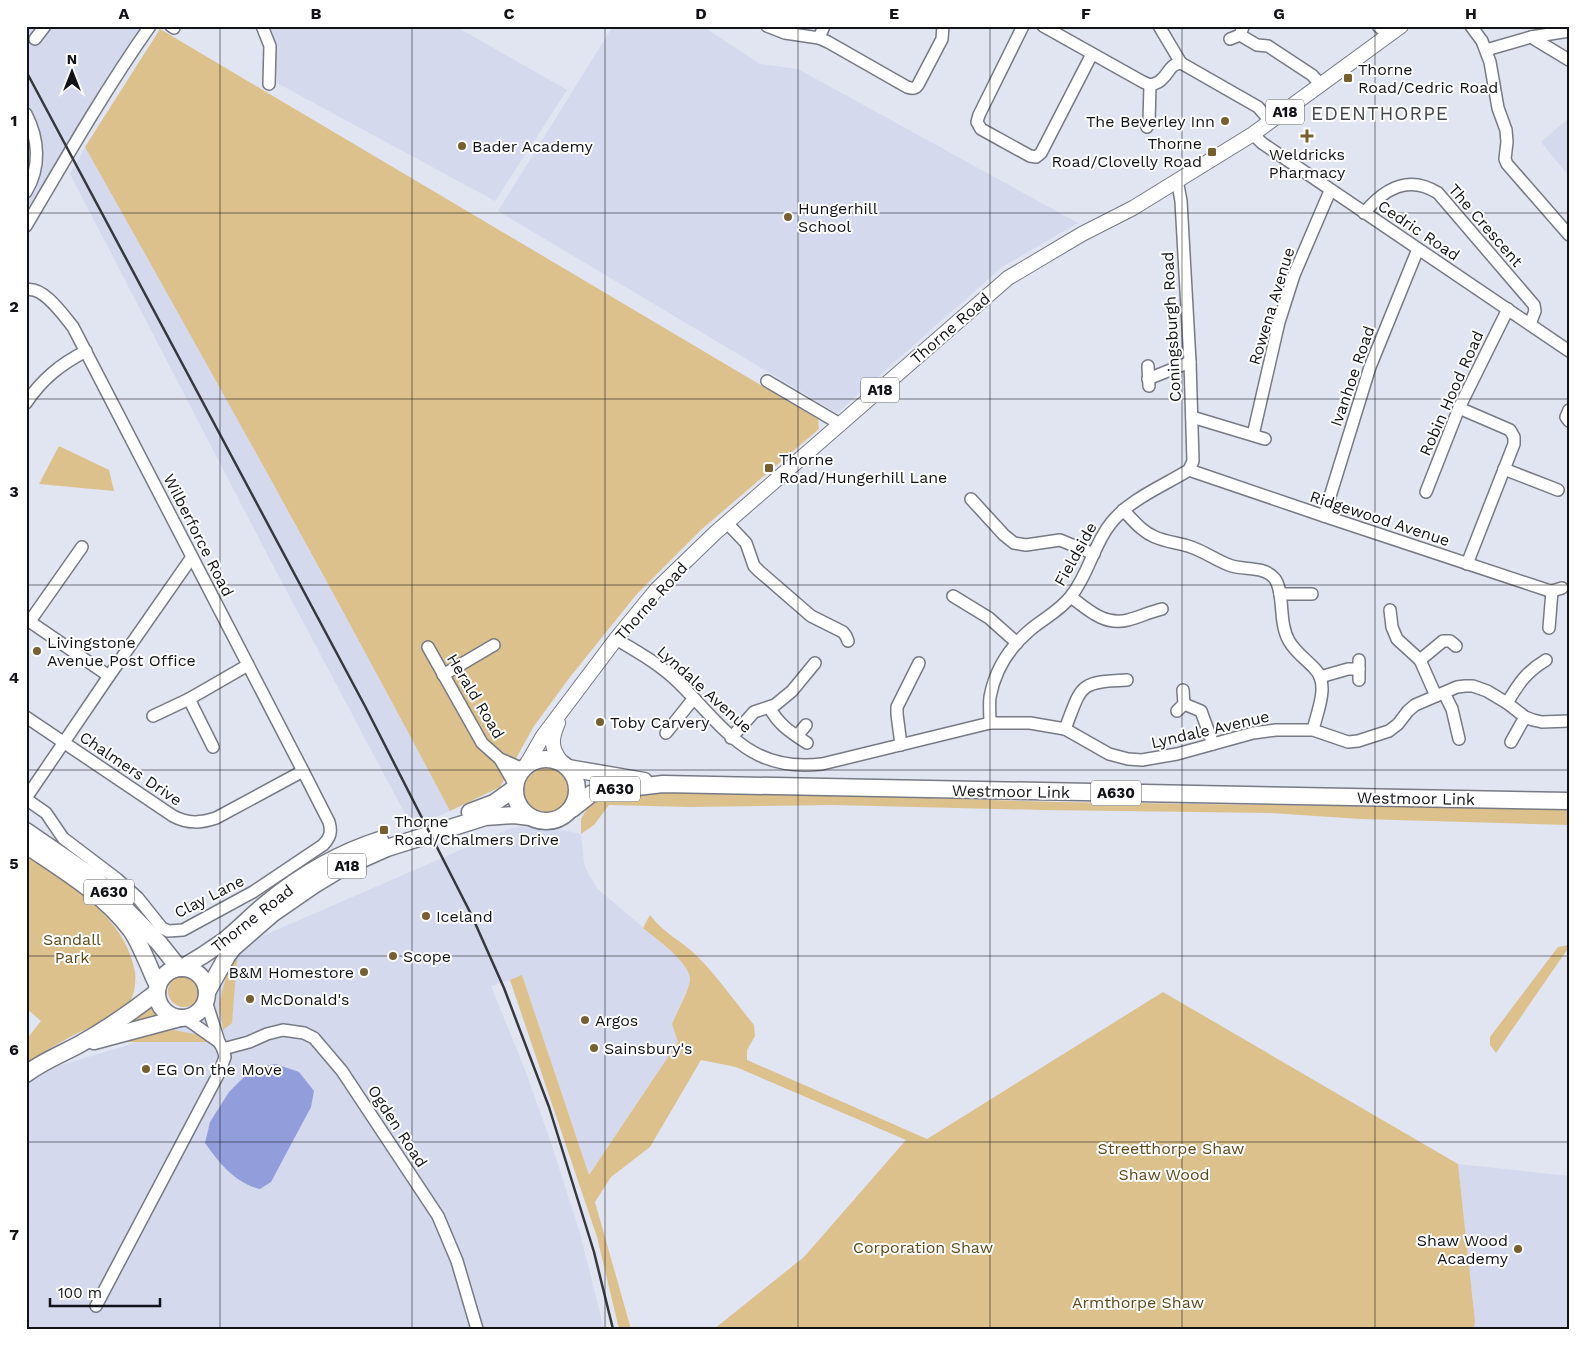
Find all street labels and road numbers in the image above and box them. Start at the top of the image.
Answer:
road number: A18 [1266,100,1304,124]
street label: The Crescent [1444,180,1527,271]
street label: Cedric Road [1374,196,1463,265]
street label: Rowena Avenue [1245,245,1298,367]
street label: Coningsburgh Road [1158,251,1185,403]
street label: Thorne Road [907,289,994,368]
street label: Ivanhoe Road [1326,323,1379,429]
street label: Robin Hood Road [1415,328,1488,459]
road number: A18 [861,378,899,402]
street label: Wilberforce Road [159,471,238,600]
street label: Ridgewood Avenue [1307,487,1452,550]
street label: Fieldside [1050,519,1101,590]
street label: Thorne Road [611,558,692,644]
street label: Lyndale Avenue [653,642,756,737]
street label: Herald Road [443,650,508,742]
street label: Lyndale Avenue [1149,707,1271,752]
street label: Chalmers Drive [76,727,185,810]
road number: A630 [590,776,640,802]
road number: A630 [1091,780,1141,806]
street label: Westmoor Link [952,781,1070,802]
street label: Westmoor Link [1357,788,1475,809]
road number: A18 [328,854,366,878]
street label: Clay Lane [171,871,247,922]
road number: A630 [84,880,134,904]
street label: Thorne Road [207,880,297,956]
street label: Ogden Road [364,1082,431,1171]

